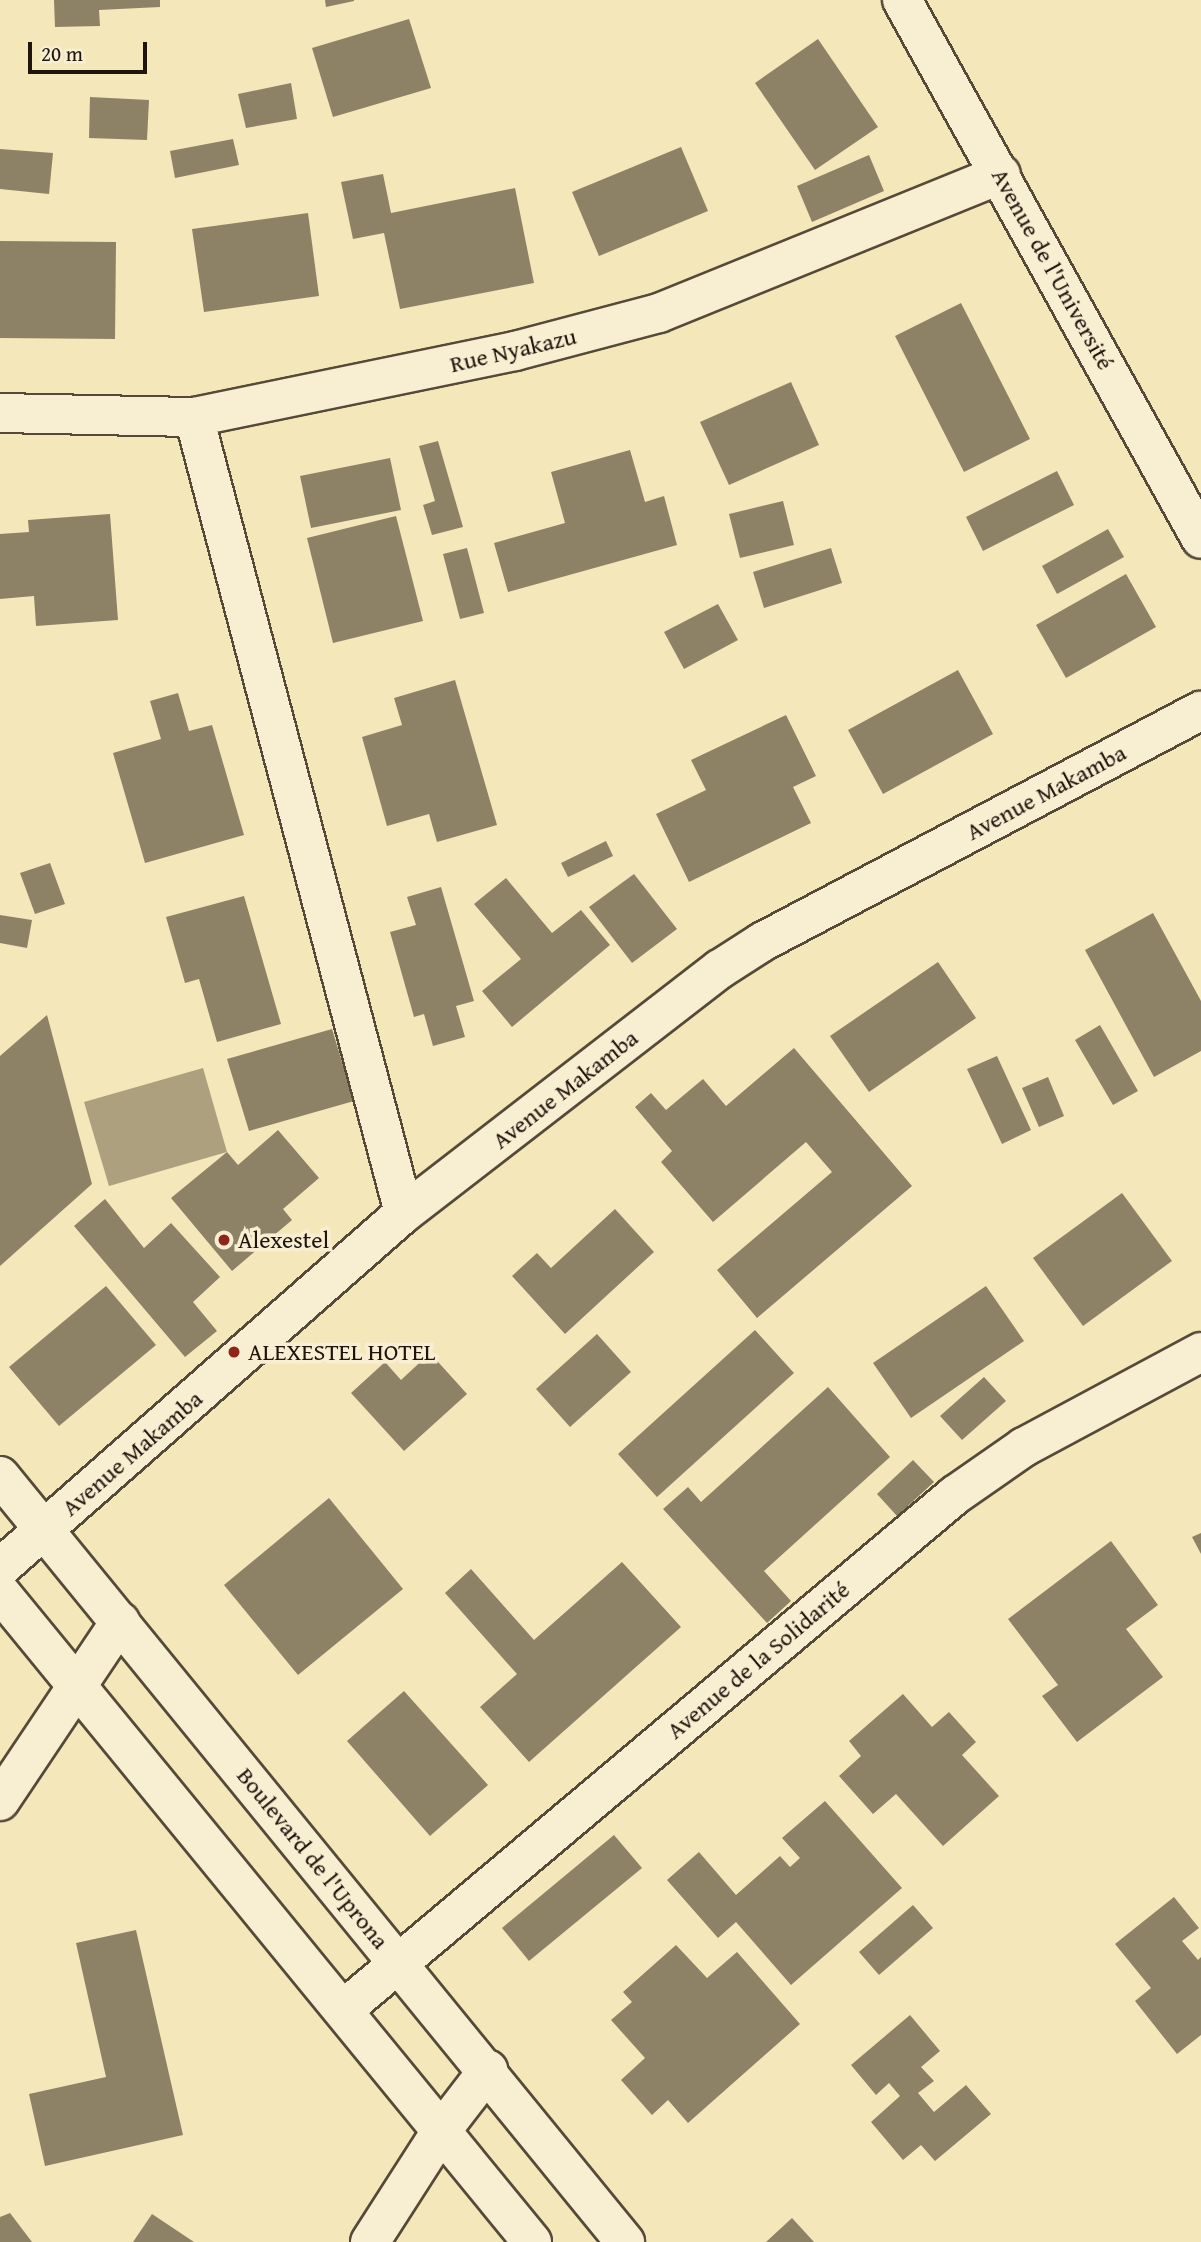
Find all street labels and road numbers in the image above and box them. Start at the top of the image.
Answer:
street label: Avenue de l'Université [986,163,1120,375]
street label: Rue Nyakazu [447,321,579,379]
street label: Avenue Makamba [961,738,1131,846]
street label: Avenue Makamba [486,1023,644,1155]
street label: Avenue Makamba [56,1384,208,1522]
street label: Avenue de la Solidarité [661,1575,855,1745]
street label: Boulevard de l'Uprona [231,1761,395,1955]

